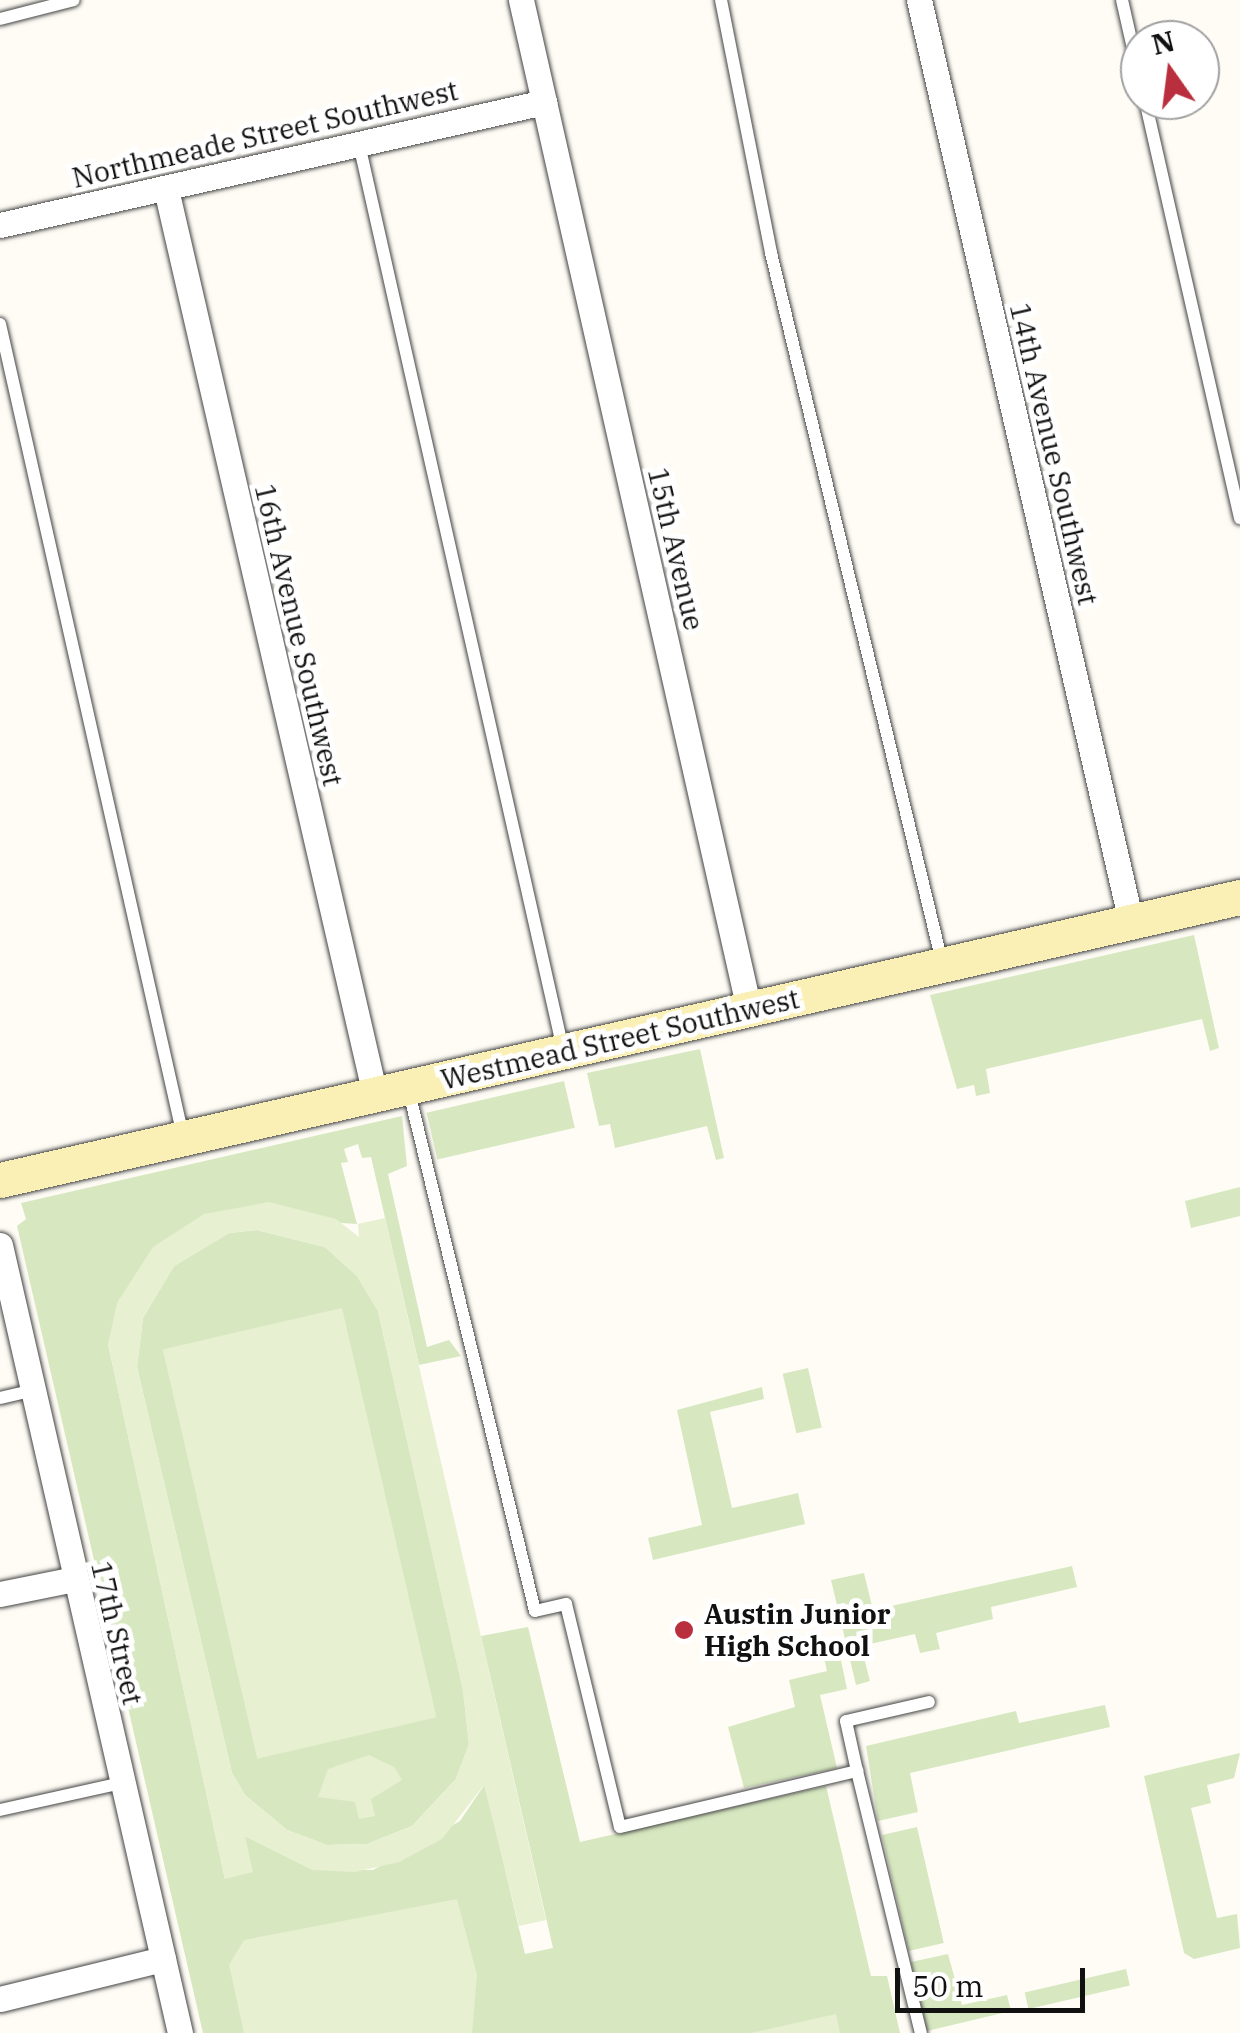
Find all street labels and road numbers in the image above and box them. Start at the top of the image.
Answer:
street label: Northmeade Street Southwest [69,73,461,195]
street label: 14th Avenue Southwest [1003,300,1105,608]
street label: 15th Avenue [641,464,711,634]
street label: 16th Avenue Southwest [248,481,350,789]
street label: Westmead Street Southwest [438,981,802,1097]
street label: 17th Street [84,1558,150,1708]

